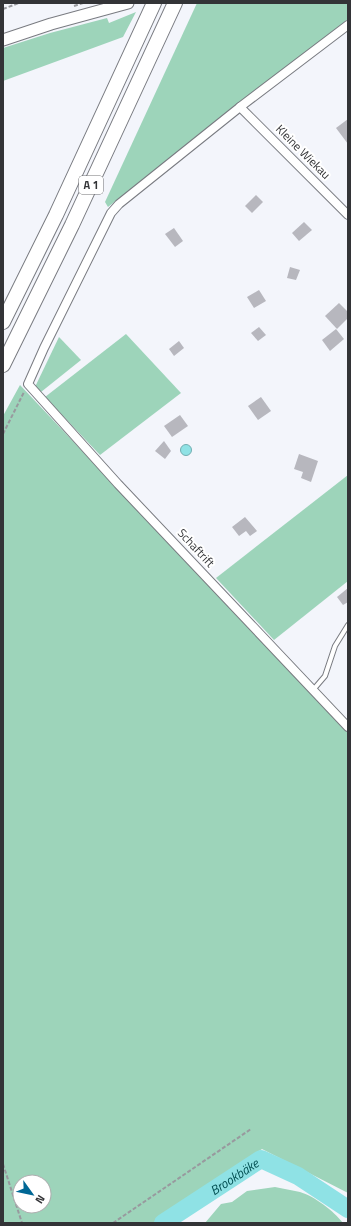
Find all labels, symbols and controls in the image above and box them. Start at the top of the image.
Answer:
street label: Kleine Wiekau [272,120,335,183]
road number: A 1 [79,176,103,194]
street label: Schaftrift [173,524,220,572]
water label: Brookbäke [206,1153,263,1200]
north arrow [12,1174,52,1214]
text: N [32,1192,49,1207]

